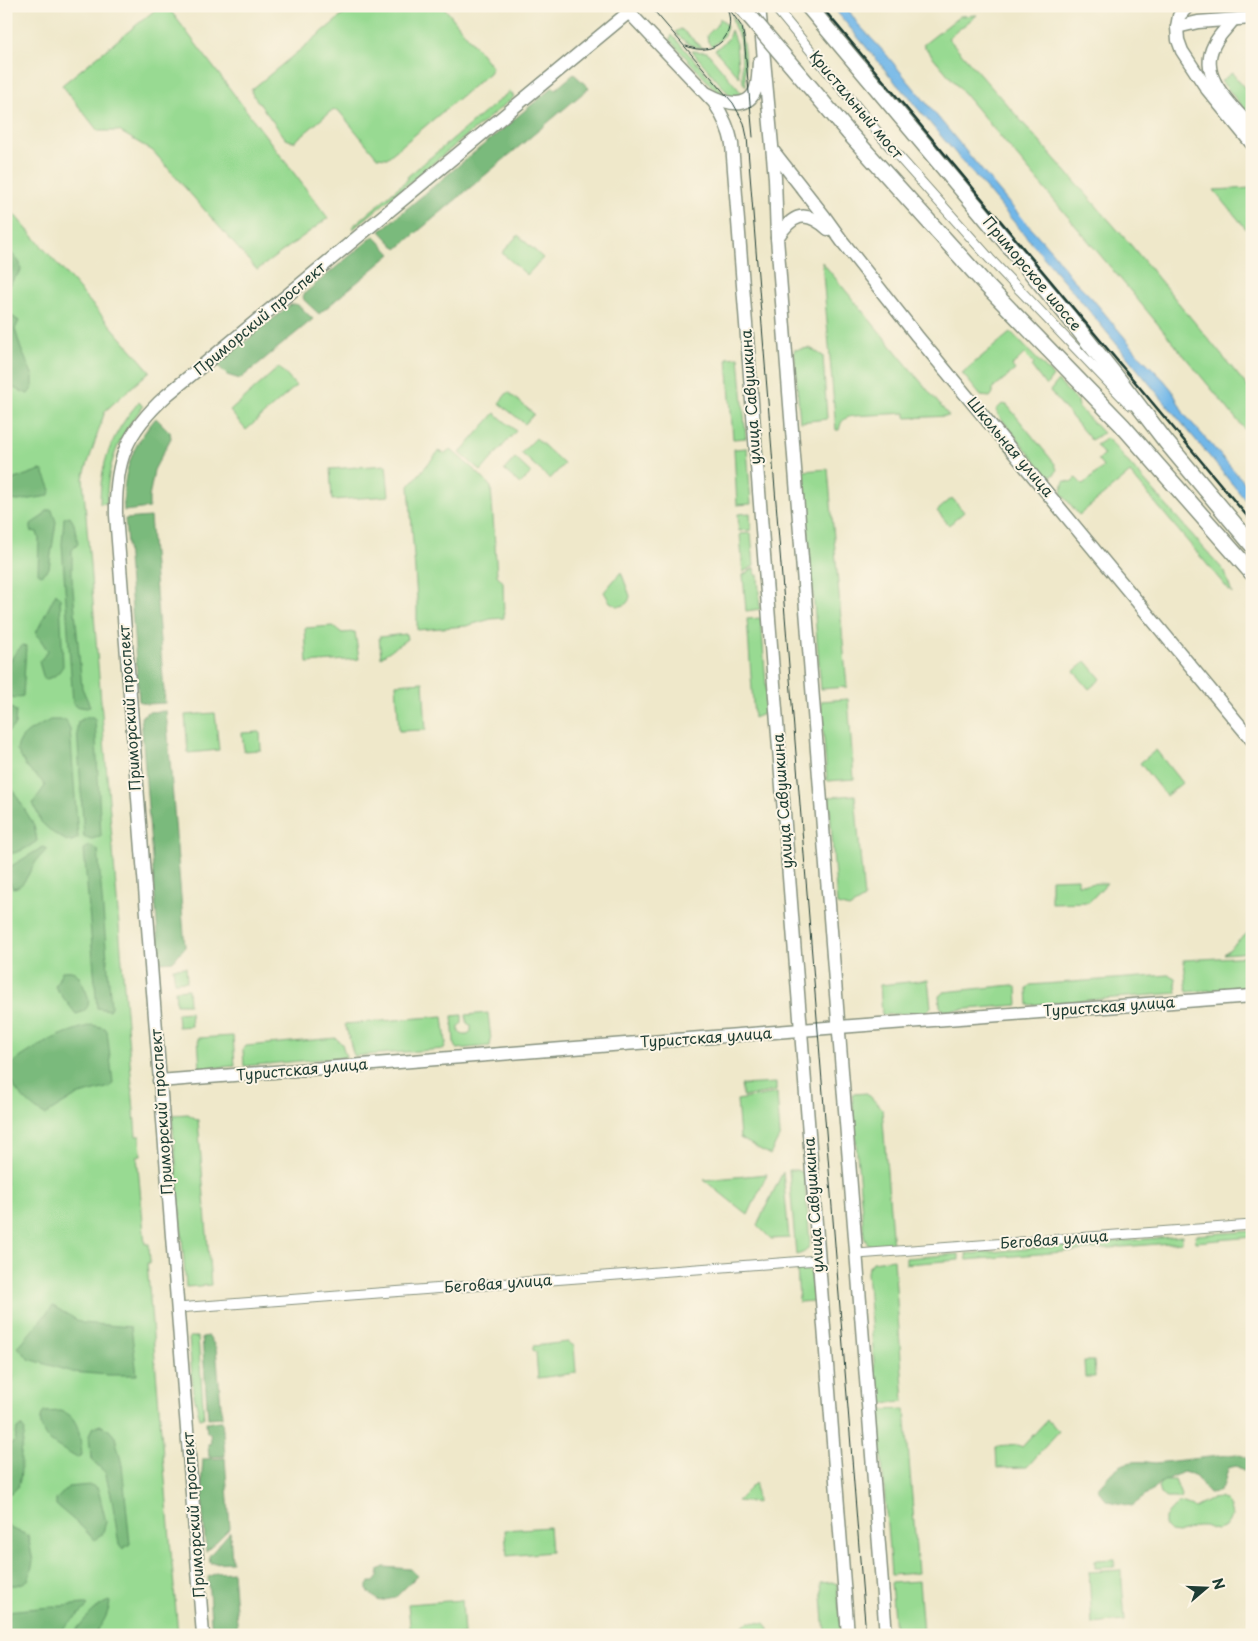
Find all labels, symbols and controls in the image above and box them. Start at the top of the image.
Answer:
street label: Кристальный мост [805,45,910,164]
street label: Приморское шоссе [978,211,1088,335]
street label: Приморский проспект [188,255,331,380]
street label: улица Савушкина [733,328,766,465]
street label: Школьная улица [962,391,1060,502]
street label: Приморский проспект [111,624,146,792]
street label: улица Савушкина [765,732,798,869]
street label: Туристская улица [1042,989,1176,1022]
street label: Туристская улица [639,1020,773,1053]
street label: Приморский проспект [143,1028,178,1196]
street label: Туристская улица [235,1051,369,1086]
street label: улица Савушкина [796,1136,829,1273]
street label: Беговая улица [999,1223,1109,1254]
street label: Беговая улица [443,1267,553,1298]
street label: Приморский проспект [175,1431,210,1599]
north arrow [1180,1564,1230,1614]
text: N [1207,1575,1230,1592]

